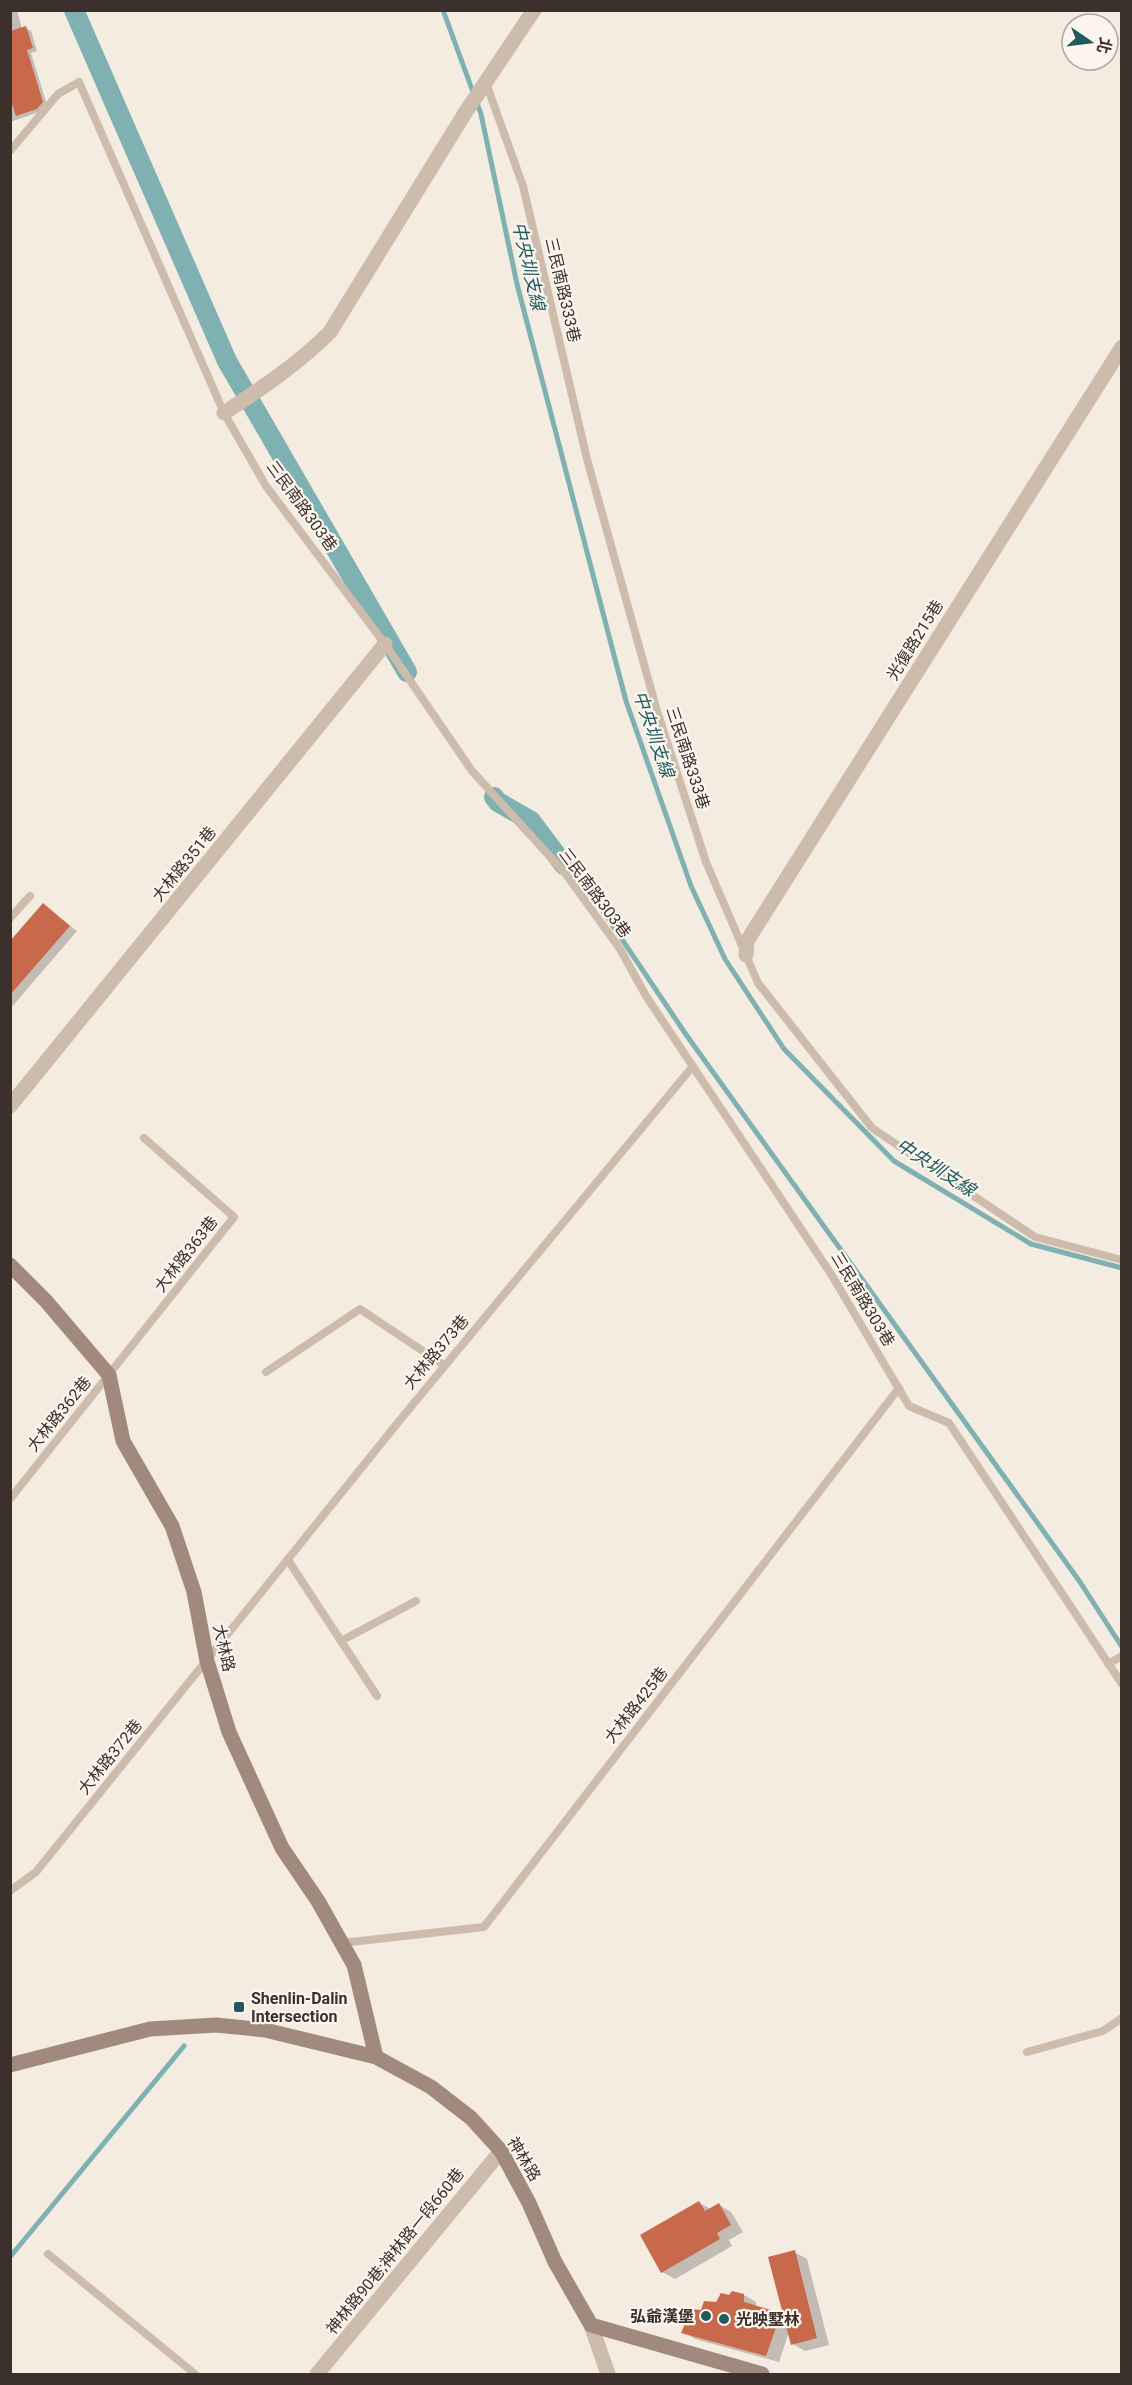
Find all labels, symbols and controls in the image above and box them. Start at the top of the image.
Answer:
north arrow [1060,12,1120,72]
text: 北 [1093,35,1115,56]
water label: 中央圳支線 [509,220,550,314]
street label: 三民南路333巷 [542,236,584,344]
street label: 三民南路303巷 [263,457,341,555]
street label: 光復路215巷 [883,596,947,684]
water label: 中央圳支線 [629,688,679,782]
street label: 三民南路333巷 [662,704,714,812]
street label: 大林路351巷 [148,823,220,905]
street label: 三民南路303巷 [555,845,635,941]
water label: 中央圳支線 [893,1134,981,1201]
street label: 大林路363巷 [151,1212,221,1296]
street label: 三民南路303巷 [827,1248,899,1350]
street label: 大林路373巷 [399,1311,473,1393]
street label: 大林路362巷 [23,1373,95,1455]
street label: 大林路 [209,1622,239,1674]
street label: 大林路425巷 [601,1663,671,1747]
street label: 大林路372巷 [74,1716,146,1798]
place label: Shenlin-Dalin Intersection [251,1989,348,2026]
marker: Shenlin-Dalin Intersection [232,2000,246,2014]
street label: 神林路 [503,2134,545,2184]
street label: 神林路90巷;神林路一段660巷 [322,2164,468,2338]
place label: 弘爺漢堡 [630,2307,694,2326]
marker: 弘爺漢堡 [699,2309,713,2323]
place label: 光映墅林 [736,2310,800,2329]
marker: 光映墅林 [717,2312,731,2326]

